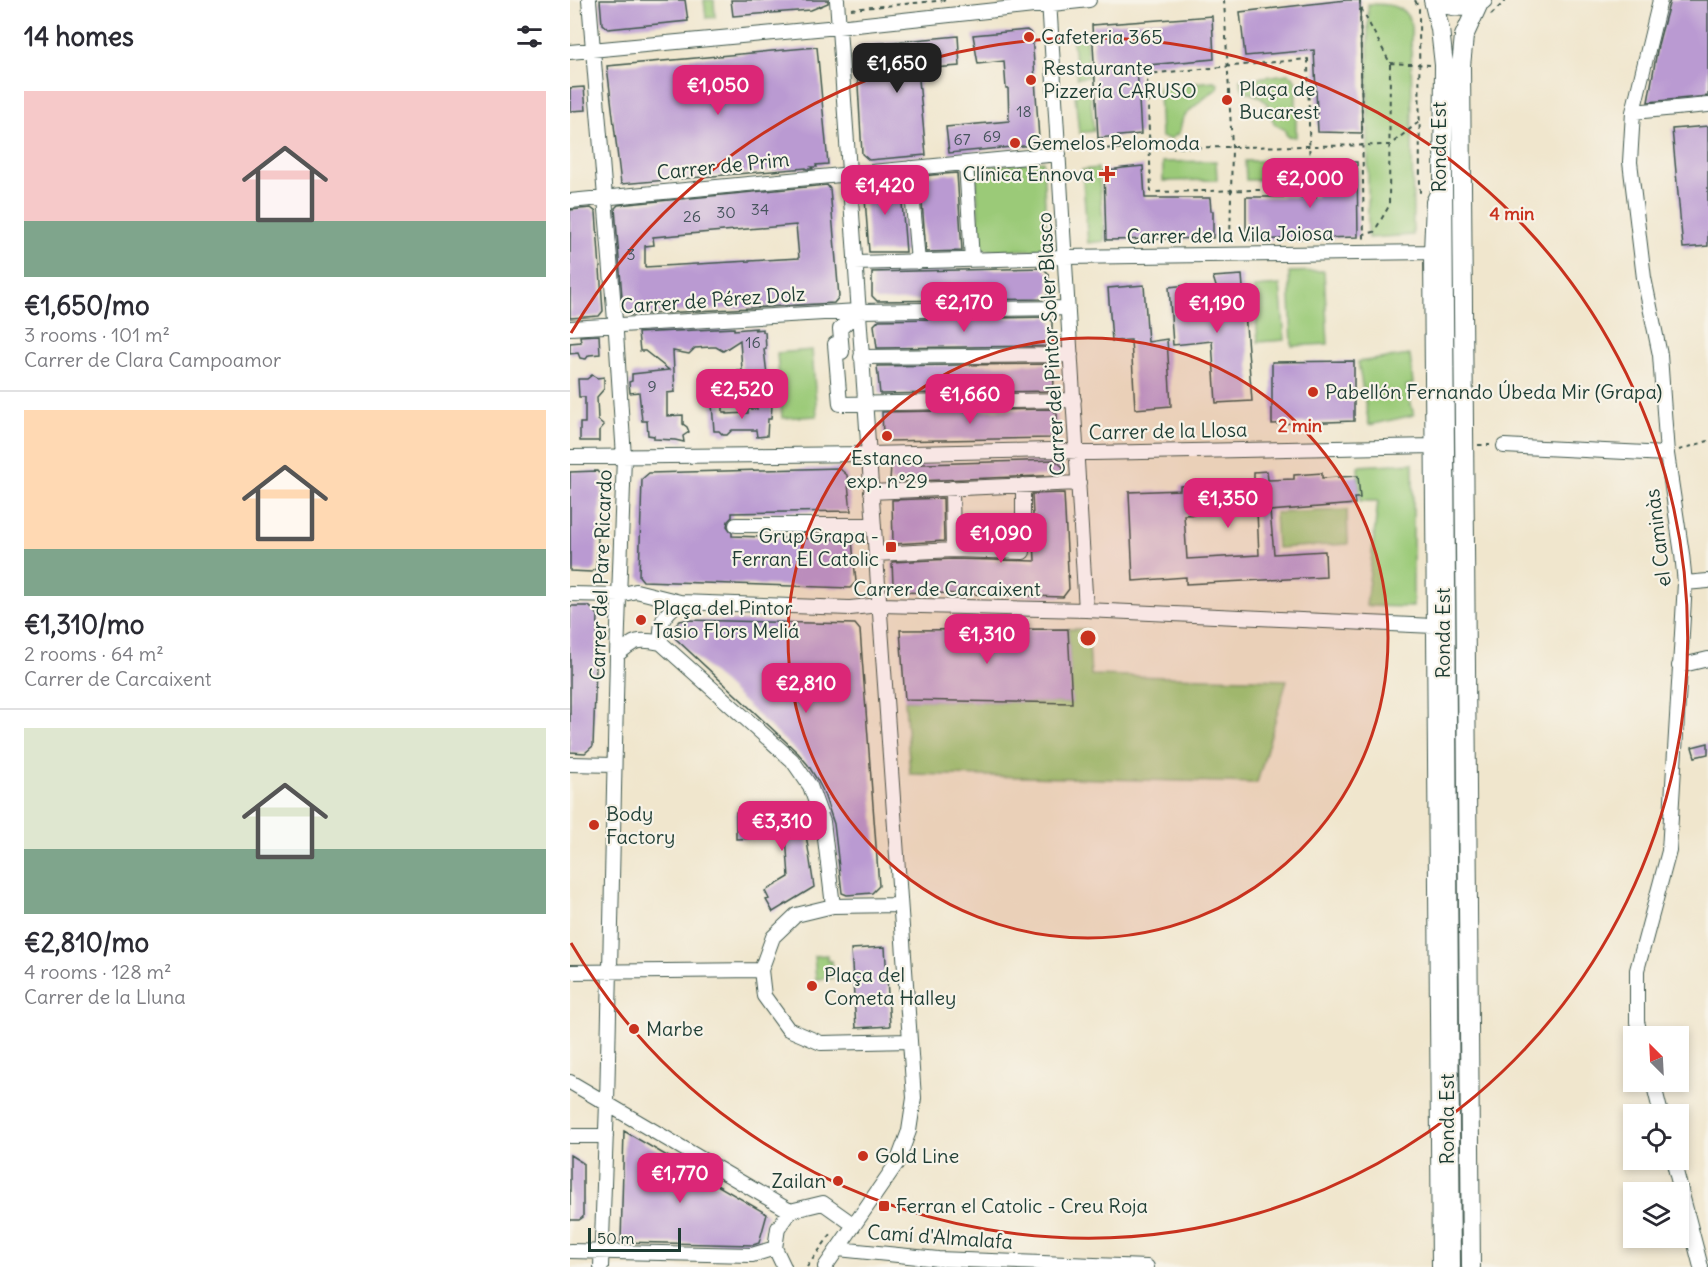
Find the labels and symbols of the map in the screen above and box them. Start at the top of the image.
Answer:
place label: Cafeteria 365 [1041,24,1163,49]
marker: Cafeteria 365 [1022,30,1036,44]
pin: €1,650 [848,43,946,94]
place label: Restaurante Pizzería CARUSO [1043,55,1197,103]
pin: €1,050 [669,65,767,116]
marker: Restaurante Pizzería CARUSO [1024,73,1038,87]
place label: Plaça de Bucarest [1239,76,1320,124]
marker: Plaça de Bucarest [1220,93,1234,107]
house number: 18 [1016,101,1032,121]
street label: Ronda Est [1426,101,1451,192]
house number: 69 [983,126,1001,146]
house number: 67 [953,129,971,149]
place label: Gemelos Pelomoda [1027,130,1200,155]
marker: Gemelos Pelomoda [1008,136,1022,150]
street label: Carrer de Prim [655,146,791,185]
pin: €2,000 [1261,158,1359,209]
place label: Clínica Ennova [963,161,1094,186]
pin: €1,420 [836,165,934,216]
marker: Clínica Ennova [1098,165,1116,183]
house number: 34 [751,199,769,219]
house number: 30 [716,202,736,222]
text: 4 min [1490,202,1535,225]
house number: 26 [683,206,701,226]
street label: Carrer del Pintor Soler Blasco [1031,211,1070,477]
street label: Carrer de la Vila Joiosa [1126,220,1334,249]
house number: 3 [626,244,636,264]
street label: Carrer de Pérez Dolz [620,281,806,318]
pin: €2,170 [915,282,1013,333]
pin: €1,190 [1168,283,1266,334]
house number: 16 [745,332,761,352]
pin: €2,520 [693,369,791,420]
pin: €1,660 [921,374,1019,425]
house number: 9 [647,376,657,396]
place label: Pabellón Fernando Úbeda Mir (Grapa) [1325,379,1662,404]
marker: Pabellón Fernando Úbeda Mir (Grapa) [1306,385,1320,399]
text: 2 min [1278,414,1323,437]
street label: Carrer de la Llosa [1088,417,1248,444]
marker: Estanco exp. nº29 [880,429,894,443]
place label: Estanco exp. nº29 [846,445,928,493]
street label: Carrer del Pare Ricardo [584,469,617,681]
pin: €1,350 [1179,478,1277,529]
street label: el Caminàs [1639,488,1676,588]
pin: €1,090 [952,513,1050,564]
place label: Grup Grapa - Ferran El Catolic [732,523,879,571]
marker: Grup Grapa - Ferran El Catolic [884,540,898,554]
street label: Carrer de Carcaixent [853,576,1041,601]
street label: Ronda Est [1430,587,1455,678]
place label: Plaça del Pintor Tasio Flors Meliá [653,595,799,643]
marker: Plaça del Pintor Tasio Flors Meliá [634,613,648,627]
pin: €1,310 [938,614,1036,665]
centre of rings [1078,628,1098,648]
pin: €2,810 [757,663,855,714]
place label: Body Factory [606,801,675,849]
pin: €3,310 [733,801,831,852]
marker: Body Factory [587,818,601,832]
place label: Plaça del Cometa Halley [824,962,956,1010]
marker: Plaça del Cometa Halley [805,979,819,993]
place label: Marbe [646,1016,703,1041]
marker: Marbe [627,1022,641,1036]
north arrow [1623,1026,1689,1092]
street label: Ronda Est [1434,1073,1459,1164]
place label: Gold Line [875,1143,959,1168]
marker: Gold Line [856,1149,870,1163]
pin: €1,770 [631,1153,729,1204]
place label: Zailan [772,1168,826,1193]
marker: Zailan [831,1174,845,1188]
place label: Ferran el Catolic - Creu Roja [896,1193,1148,1218]
marker: Ferran el Catolic - Creu Roja [877,1199,891,1213]
street label: Camí d'Almalafa [866,1219,1014,1254]
scale bar [588,1225,681,1252]

